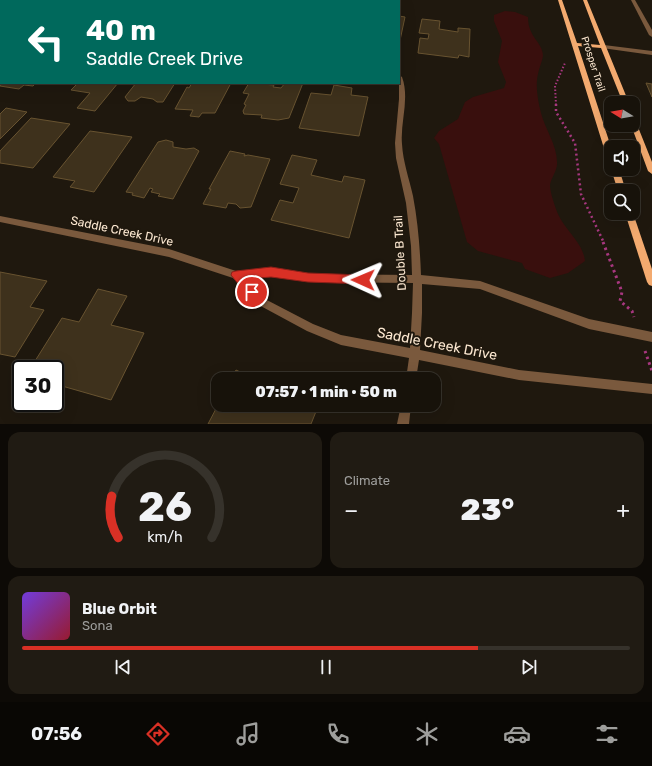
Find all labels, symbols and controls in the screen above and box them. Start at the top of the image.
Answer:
text: 40 m [86,14,156,47]
icon: left [20,16,72,68]
street label: Prosper Trail [578,35,608,93]
text: Saddle Creek Drive [86,48,243,70]
north arrow [604,96,640,132]
map controls [604,96,640,220]
button: sound [604,140,640,176]
button: search [604,184,640,220]
street label: Saddle Creek Drive [69,213,175,249]
street label: Double B Trail [391,215,409,291]
position arrow [342,259,384,301]
pin [235,275,269,309]
icon: arrive [241,281,263,303]
street label: Saddle Creek Drive [375,324,499,364]
speed limit sign: 30 [12,360,64,412]
text: 07:57 · 1 min · 50 m [255,383,397,401]
text: Climate [344,473,390,488]
text: 26 [138,482,192,531]
text: 23° [461,492,514,528]
text: − [344,497,358,524]
text: + [616,497,630,524]
text: km/h [147,529,183,546]
text: Blue Orbit [82,600,157,618]
text: Sona [82,618,113,633]
icon: previous [112,656,134,678]
icon: pause [315,656,337,678]
icon: next [518,656,540,678]
icon: directions [144,720,172,748]
icon: music [234,720,262,748]
icon: phone [324,720,352,748]
icon: climate [413,720,441,748]
icon: car [503,720,531,748]
icon: filters [593,720,621,748]
text: 07:56 [31,723,82,745]

